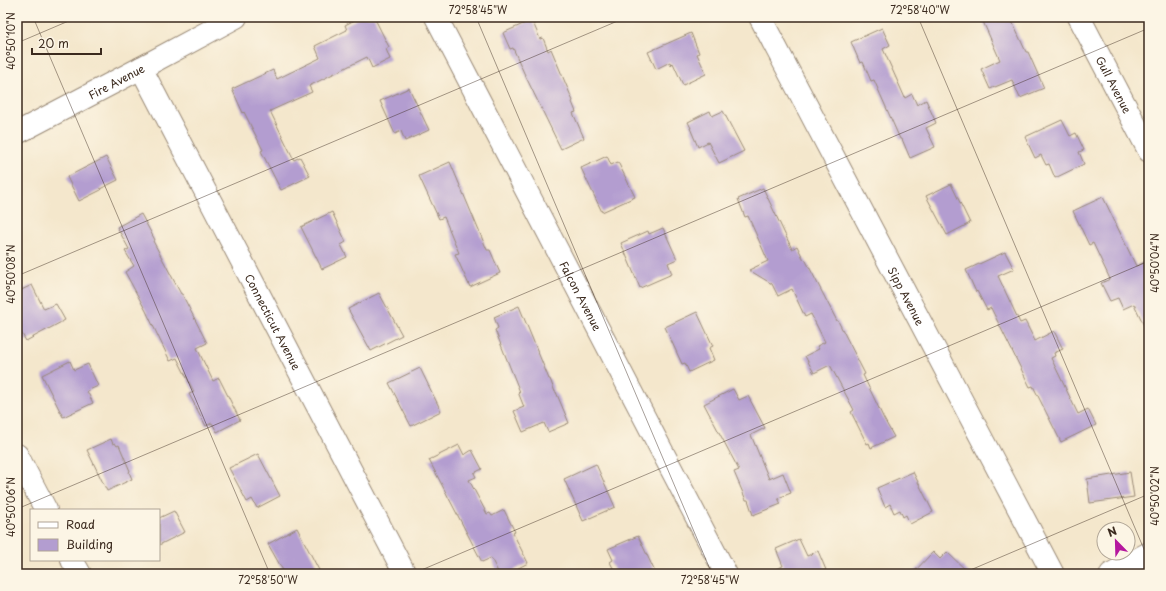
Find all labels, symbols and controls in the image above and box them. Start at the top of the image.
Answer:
text: 72°58'45"W [449,2,508,17]
text: 72°58'40"W [890,2,951,17]
text: 40°50'10"N [3,12,18,70]
scale bar [32,30,101,56]
text: 20 m [38,34,69,52]
street label: Gull Avenue [1092,53,1136,116]
street label: Fire Avenue [85,59,147,103]
text: 40°50'04"N [1147,233,1162,293]
text: 40°50'08"N [3,244,18,304]
street label: Falcon Avenue [556,258,606,333]
street label: Sipp Avenue [884,263,929,328]
street label: Connecticut Avenue [241,271,305,373]
text: 40°50'02"N [1147,466,1162,526]
text: 40°50'06"N [3,477,18,537]
legend [30,509,160,561]
text: Road [66,515,95,533]
north arrow [1096,521,1136,561]
text: N [1105,522,1119,541]
text: Building [66,535,113,553]
text: 72°58'50"W [238,572,298,587]
text: 72°58'45"W [681,572,740,587]

